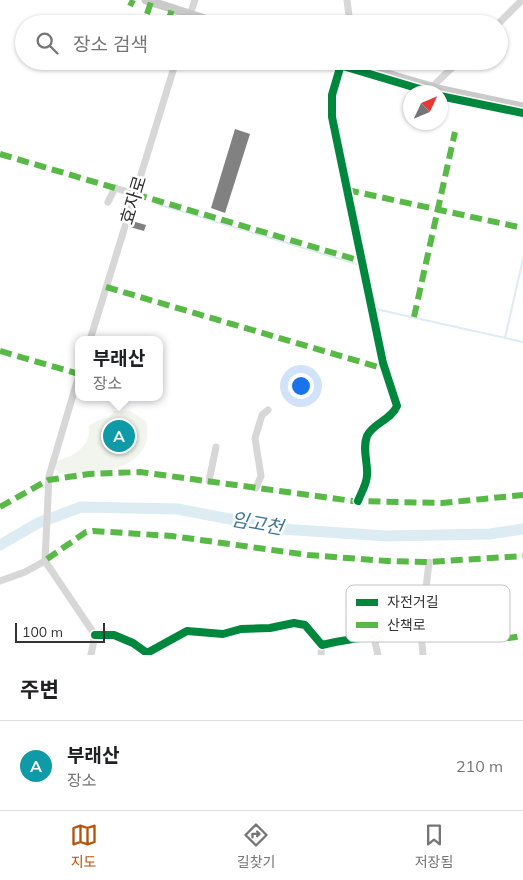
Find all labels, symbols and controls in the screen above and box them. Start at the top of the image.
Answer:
search box [15,15,508,70]
icon: search [33,29,61,57]
text: 장소 검색 [73,32,148,56]
north arrow [403,85,448,130]
street label: 효자로 [115,173,151,227]
popup [75,336,163,401]
text: 부래산 [93,346,145,370]
text: 장소 [93,373,122,393]
your location [288,373,314,399]
pin: A [103,417,135,455]
water label: 임고천 [229,507,286,540]
legend [346,585,510,642]
text: 자전거길 [387,593,439,611]
text: 산책로 [387,616,426,634]
scale bar [15,620,105,643]
text: 100 m [22,623,63,641]
text: 주변 [20,676,59,702]
text: 부래산 [67,743,119,767]
text: A [30,756,42,776]
text: 210 m [456,756,503,776]
text: 장소 [67,770,96,790]
tab: 지도 [70,821,98,871]
tab: 길찾기 [237,821,275,871]
tab: 저장됨 [415,821,453,871]

